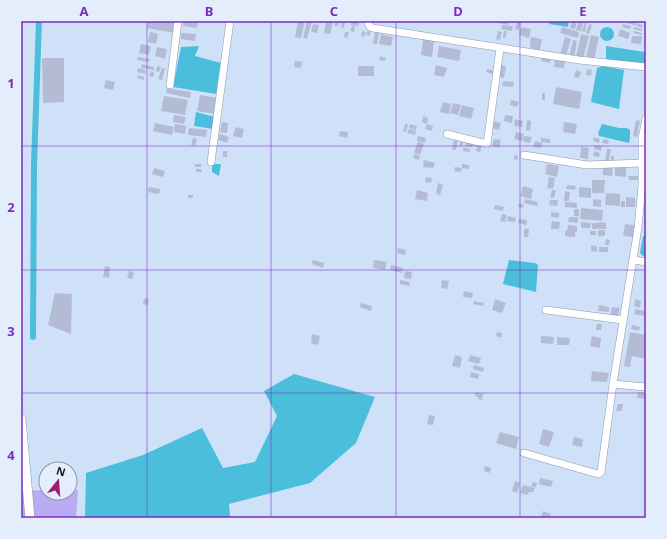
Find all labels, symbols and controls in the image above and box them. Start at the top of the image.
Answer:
text: A [80,2,89,20]
text: B [205,2,213,20]
text: C [330,2,338,20]
text: D [453,2,463,20]
text: E [579,2,587,20]
text: 1 [7,74,15,92]
text: 2 [7,198,15,216]
text: 3 [7,322,15,340]
text: 4 [7,446,15,464]
north arrow [38,461,78,501]
text: N [55,462,68,479]

